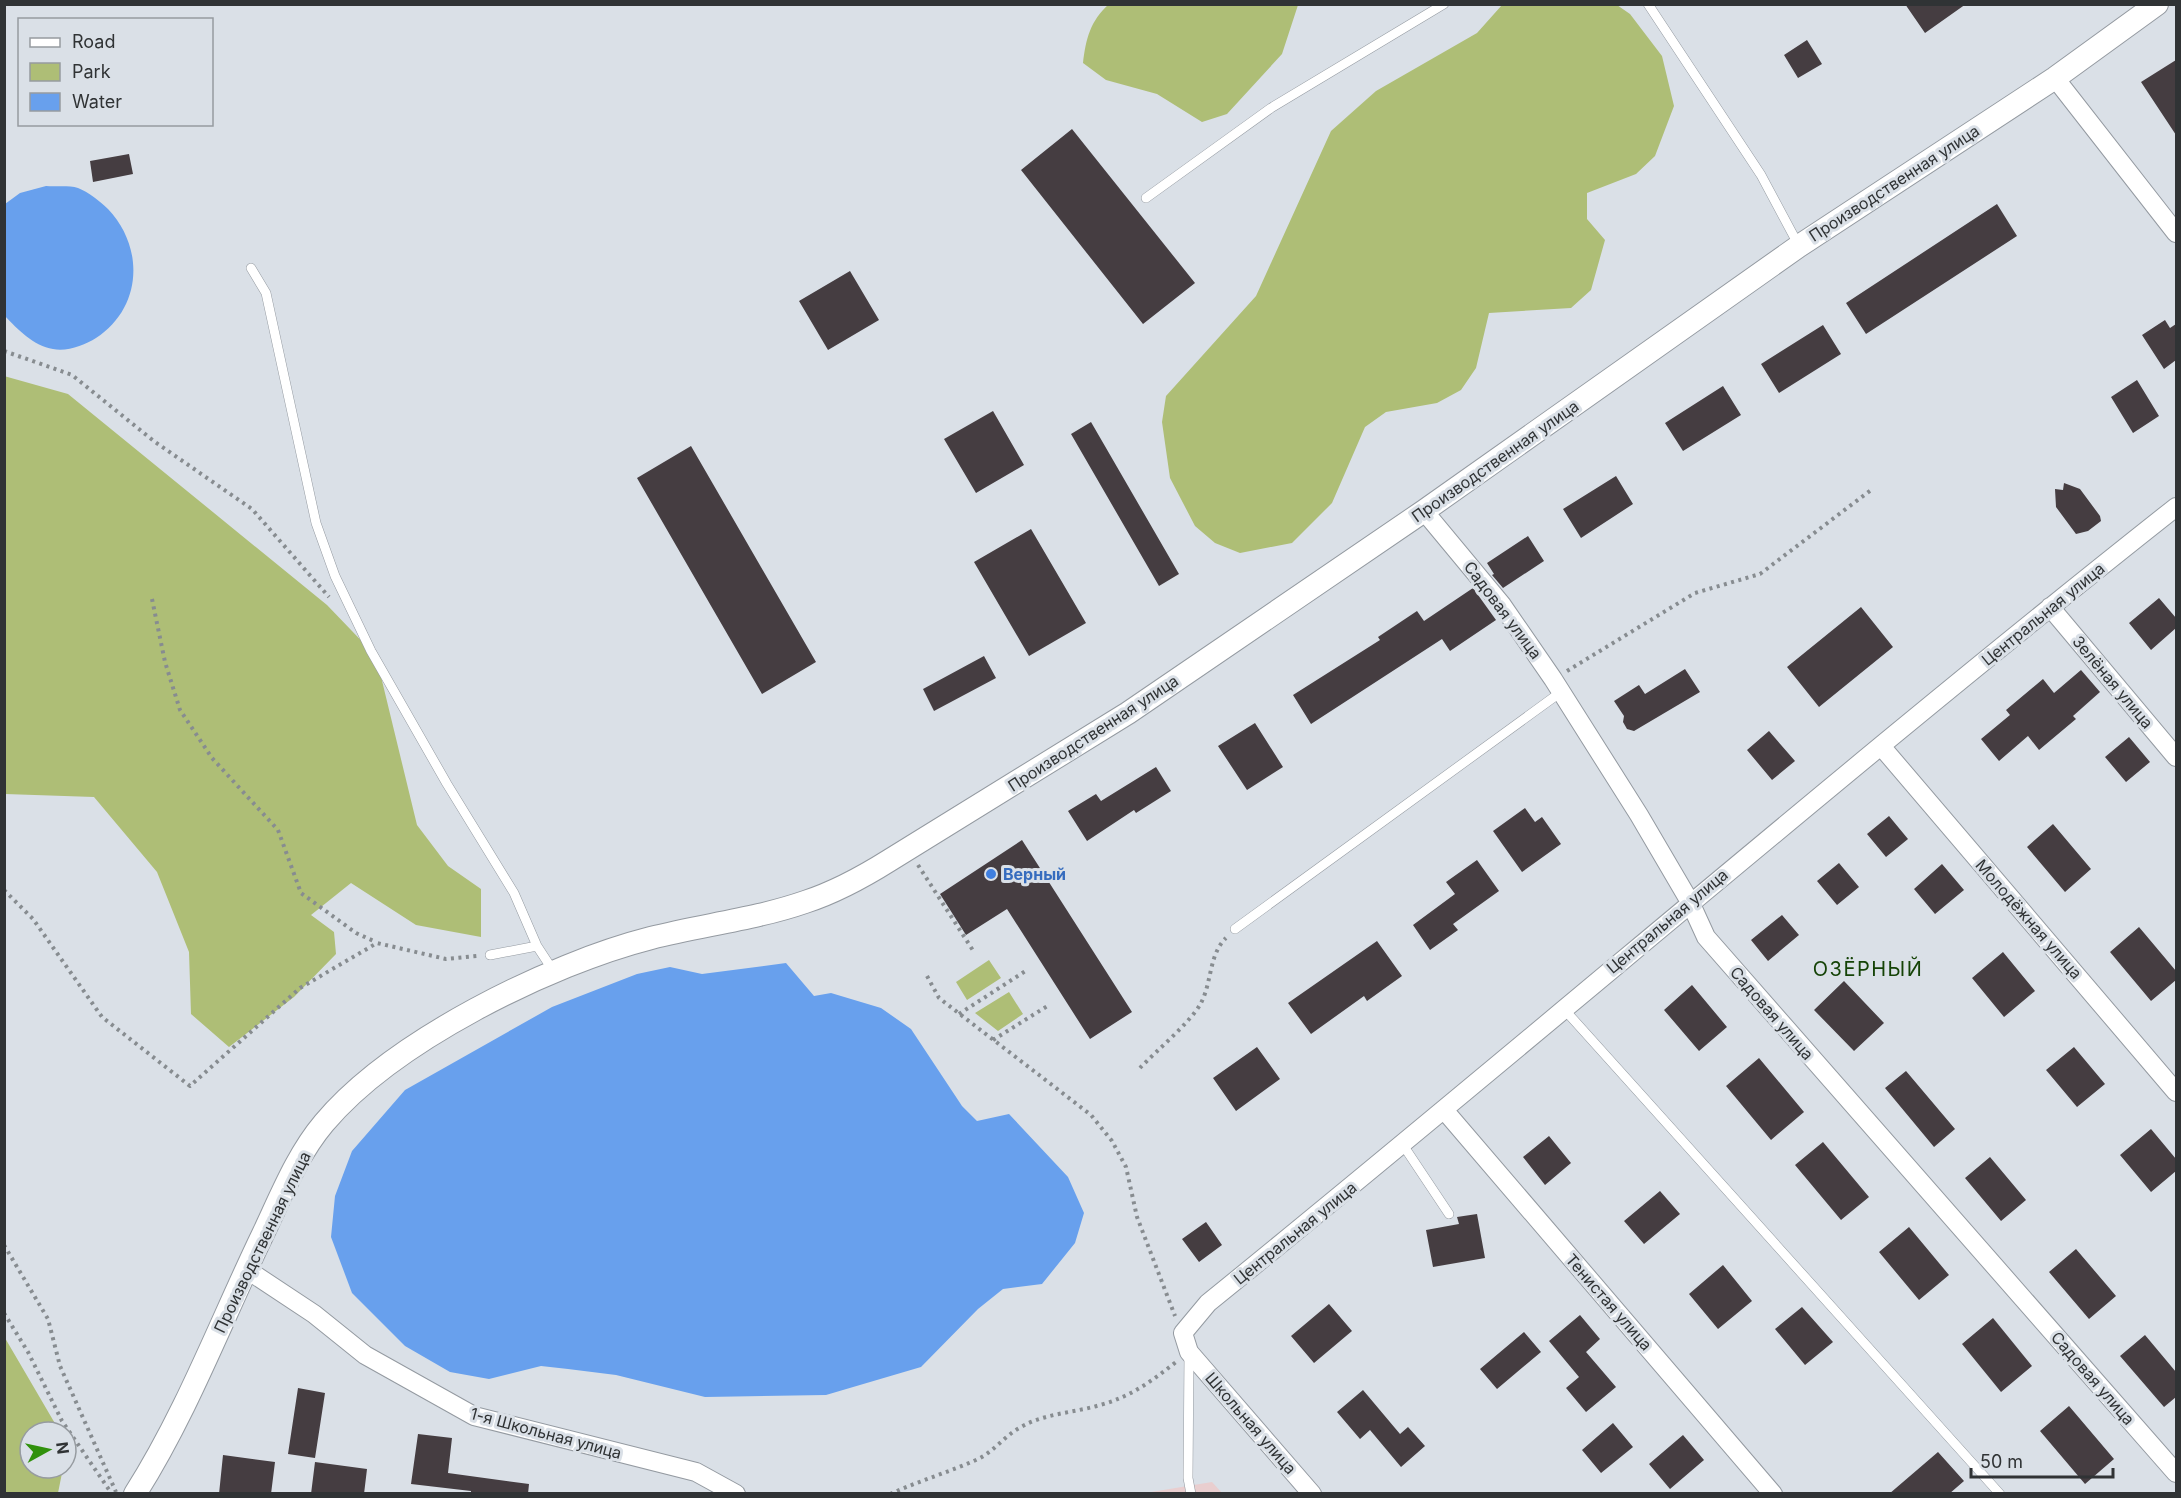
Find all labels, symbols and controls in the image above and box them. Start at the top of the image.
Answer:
legend [18,18,213,126]
text: Road [72,31,115,52]
text: Park [72,61,111,82]
text: Water [72,91,122,112]
street label: Производственная улица [1805,120,1983,246]
street label: Производственная улица [1408,396,1582,526]
street label: Садовая улица [1460,557,1546,663]
street label: Центральная улица [1977,558,2109,670]
street label: Зелёная улица [2068,632,2158,732]
street label: Производственная улица [1004,670,1182,796]
street label: Молодёжная улица [1972,855,2086,983]
place label: Верный [1003,864,1066,884]
street label: Центральная улица [1602,864,1732,978]
marker: Верный [984,867,998,881]
district label: ОЗЁРНЫЙ [1813,956,1923,981]
street label: Садовая улица [1726,962,1818,1064]
street label: Производственная улица [209,1148,315,1336]
street label: Центральная улица [1229,1177,1361,1289]
street label: Тенистая улица [1562,1249,1656,1355]
street label: Садовая улица [2047,1327,2139,1429]
street label: Школьная улица [1201,1368,1301,1478]
street label: 1-я Школьная улица [468,1403,624,1463]
north arrow [18,1420,78,1480]
text: N [52,1440,74,1455]
scale bar [1971,1441,2114,1479]
text: 50 m [1980,1451,2023,1472]

